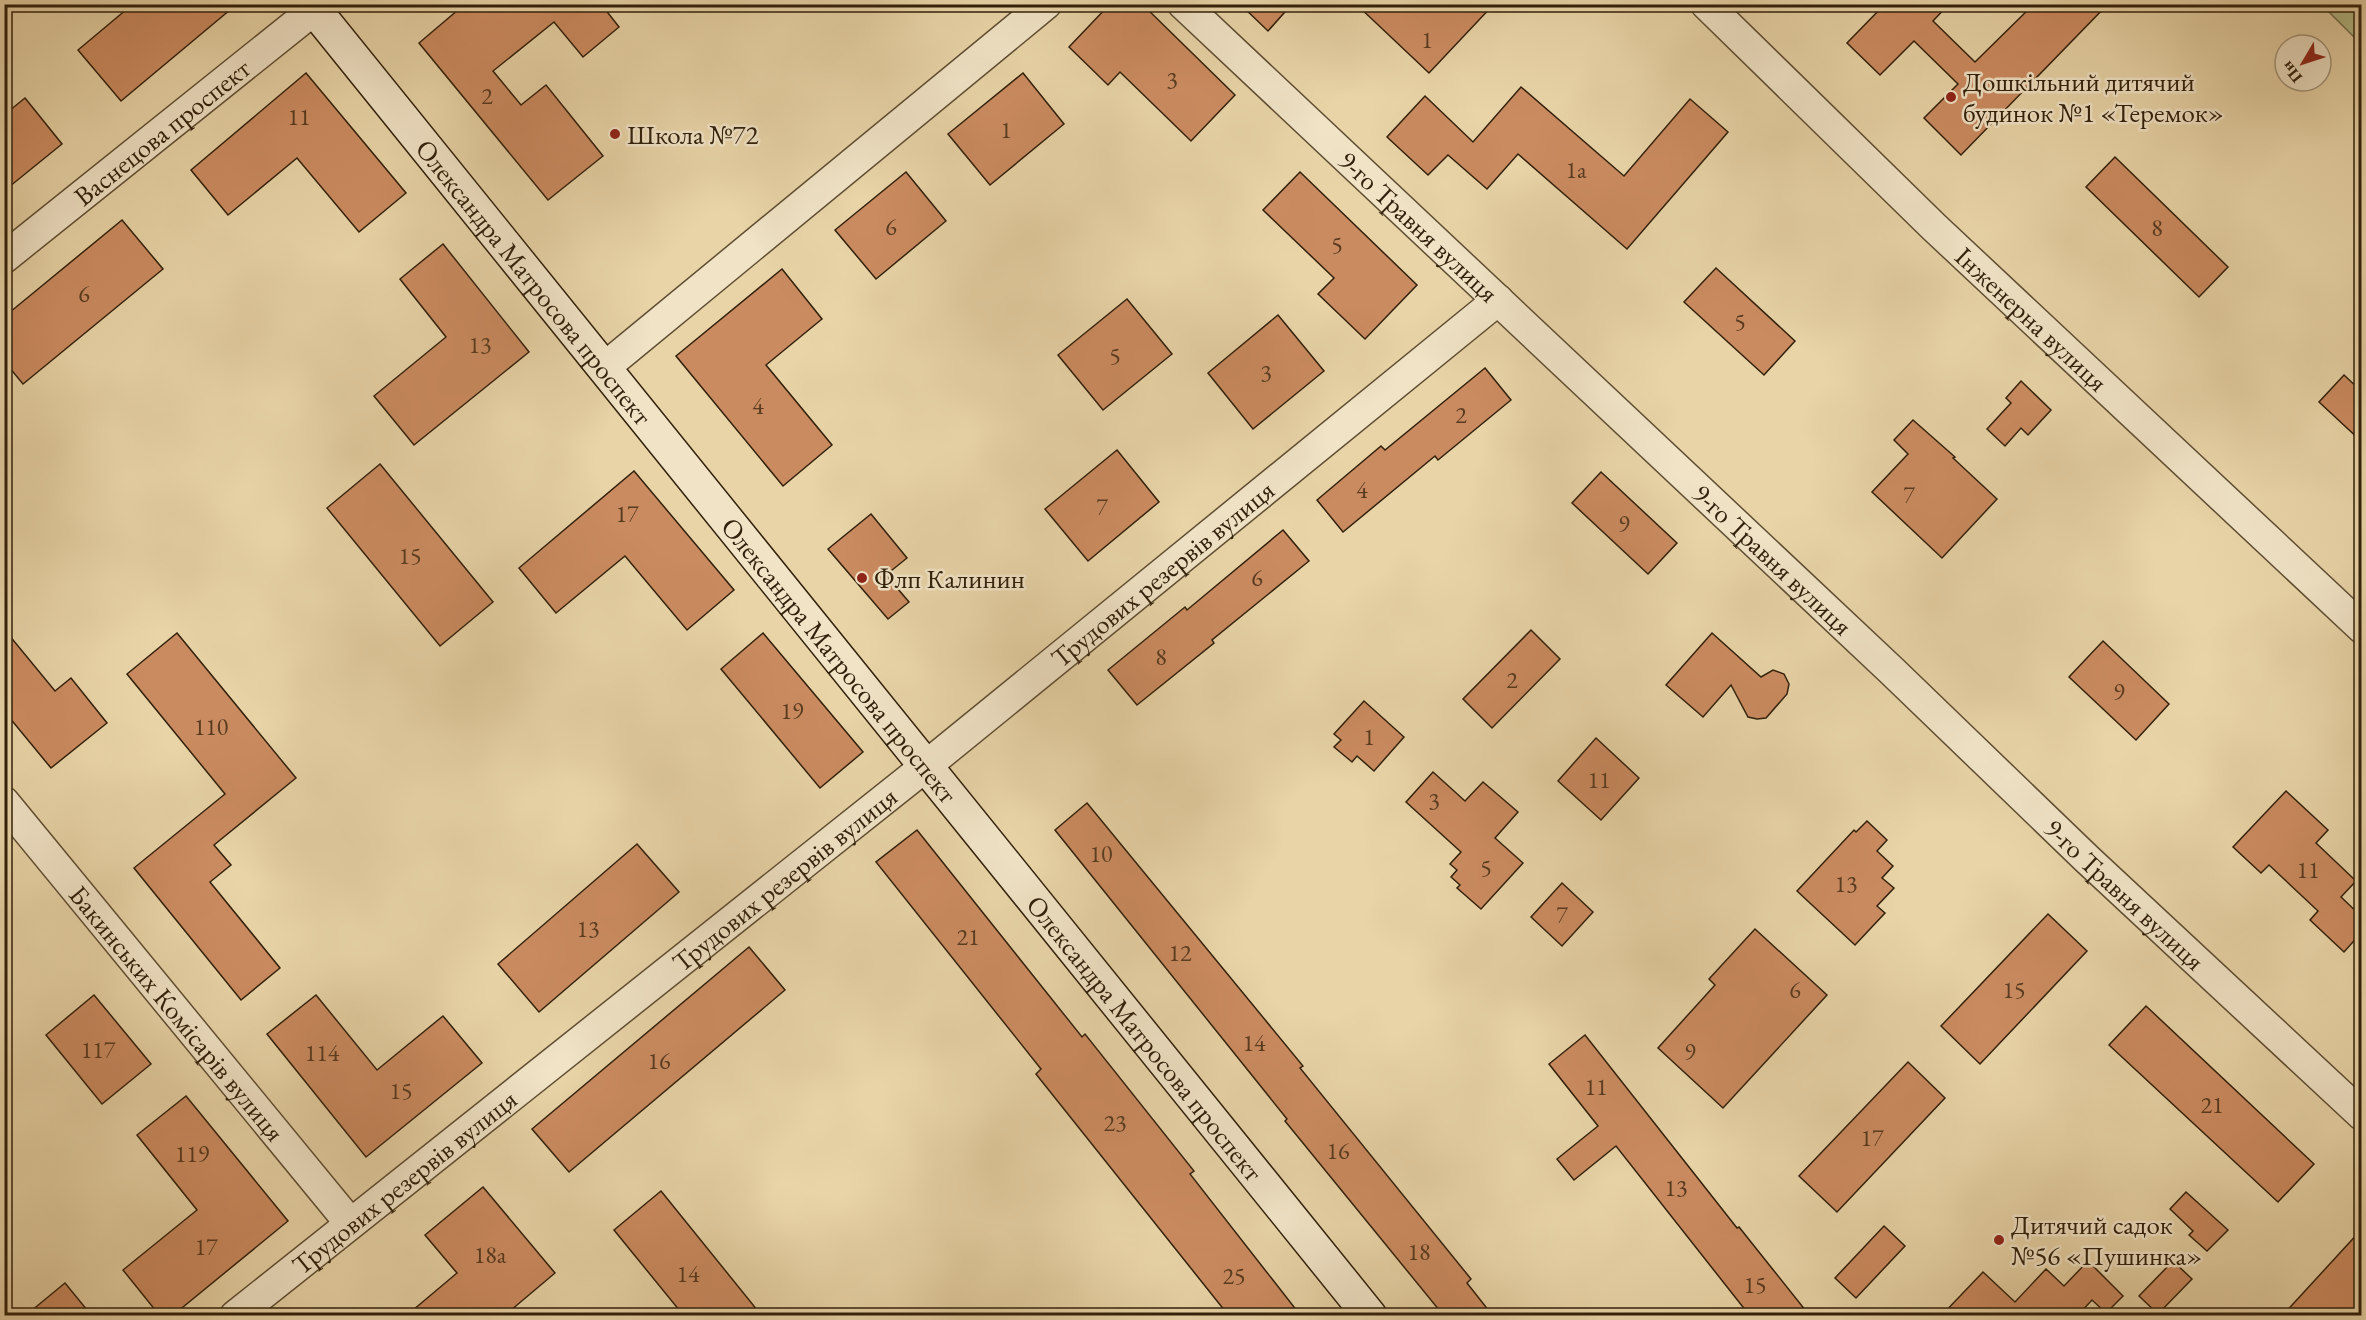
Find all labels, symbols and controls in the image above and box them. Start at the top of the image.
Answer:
house number: 1 [1421,24,1433,55]
north arrow [2273,33,2333,93]
street label: Васнецова проспект [66,50,257,213]
text: Пн [2277,57,2307,87]
house number: 3 [1166,64,1178,95]
place label: Дошкільний дитячий будинок №1 «Теремок» [1963,64,2224,130]
house number: 2 [481,80,493,111]
marker: Дошкільний дитячий будинок №1 «Теремок» [1944,90,1958,104]
house number: 11 [287,101,311,132]
house number: 1 [1000,114,1012,145]
place label: Школа №72 [627,117,759,152]
marker: Школа №72 [608,127,622,141]
street label: Олександра Матросова проспект [408,132,660,432]
street label: 9-го Травня вулиця [1332,142,1506,310]
house number: 1а [1565,154,1587,185]
house number: 6 [885,211,897,242]
house number: 8 [2151,212,2163,243]
house number: 5 [1331,229,1343,260]
street label: Інженерна вулиця [1948,239,2116,399]
house number: 6 [78,278,90,309]
house number: 5 [1734,306,1746,337]
house number: 13 [468,329,492,360]
house number: 5 [1109,340,1121,371]
house number: 3 [1260,357,1272,388]
house number: 4 [752,390,764,421]
house number: 2 [1455,399,1467,430]
street label: Трудових резервів вулиця [1043,472,1281,675]
house number: 4 [1356,474,1368,505]
street label: 9-го Травня вулиця [1686,475,1860,643]
house number: 7 [1903,479,1915,510]
house number: 7 [1096,491,1108,522]
house number: 17 [615,498,639,529]
house number: 9 [1618,508,1630,539]
street label: Олександра Матросова проспект [714,510,966,810]
house number: 15 [398,540,422,571]
place label: Флп Калинин [874,561,1025,596]
house number: 6 [1251,562,1263,593]
marker: Флп Калинин [855,571,869,585]
house number: 8 [1155,641,1167,672]
house number: 2 [1506,664,1518,695]
house number: 9 [2113,676,2125,707]
house number: 19 [780,695,804,726]
house number: 110 [194,711,228,742]
house number: 1 [1363,721,1375,752]
house number: 11 [1587,764,1611,795]
street label: Трудових резервів вулиця [665,779,904,979]
house number: 3 [1428,785,1440,816]
street label: 9-го Травня вулиця [2038,811,2212,977]
house number: 10 [1089,838,1113,869]
house number: 5 [1480,852,1492,883]
house number: 11 [2296,854,2320,885]
house number: 13 [1834,868,1858,899]
street label: Бакинських Комісарів вулиця [62,878,293,1148]
street label: Олександра Матросова проспект [1019,888,1271,1188]
house number: 7 [1556,899,1568,930]
house number: 13 [576,913,600,944]
house number: 21 [956,921,980,952]
house number: 12 [1168,937,1192,968]
house number: 6 [1789,974,1801,1005]
house number: 15 [2002,974,2026,1005]
house number: 14 [1242,1027,1266,1058]
house number: 117 [81,1034,116,1065]
house number: 9 [1684,1036,1696,1067]
house number: 114 [305,1037,340,1068]
house number: 16 [647,1045,671,1076]
house number: 11 [1584,1071,1608,1102]
house number: 15 [389,1075,413,1106]
street label: Трудових резервів вулиця [284,1081,524,1282]
house number: 21 [2200,1089,2224,1120]
house number: 23 [1103,1107,1127,1138]
house number: 17 [1860,1122,1884,1153]
house number: 16 [1326,1135,1350,1166]
house number: 119 [175,1138,210,1169]
house number: 13 [1664,1172,1688,1203]
place label: Дитячий садок №56 «Пушинка» [2011,1207,2202,1273]
house number: 17 [194,1231,218,1262]
marker: Дитячий садок №56 «Пушинка» [1992,1233,2006,1247]
house number: 18 [1407,1236,1431,1267]
house number: 18а [474,1239,507,1270]
house number: 14 [676,1258,700,1289]
house number: 25 [1222,1260,1246,1291]
house number: 15 [1743,1269,1767,1300]

